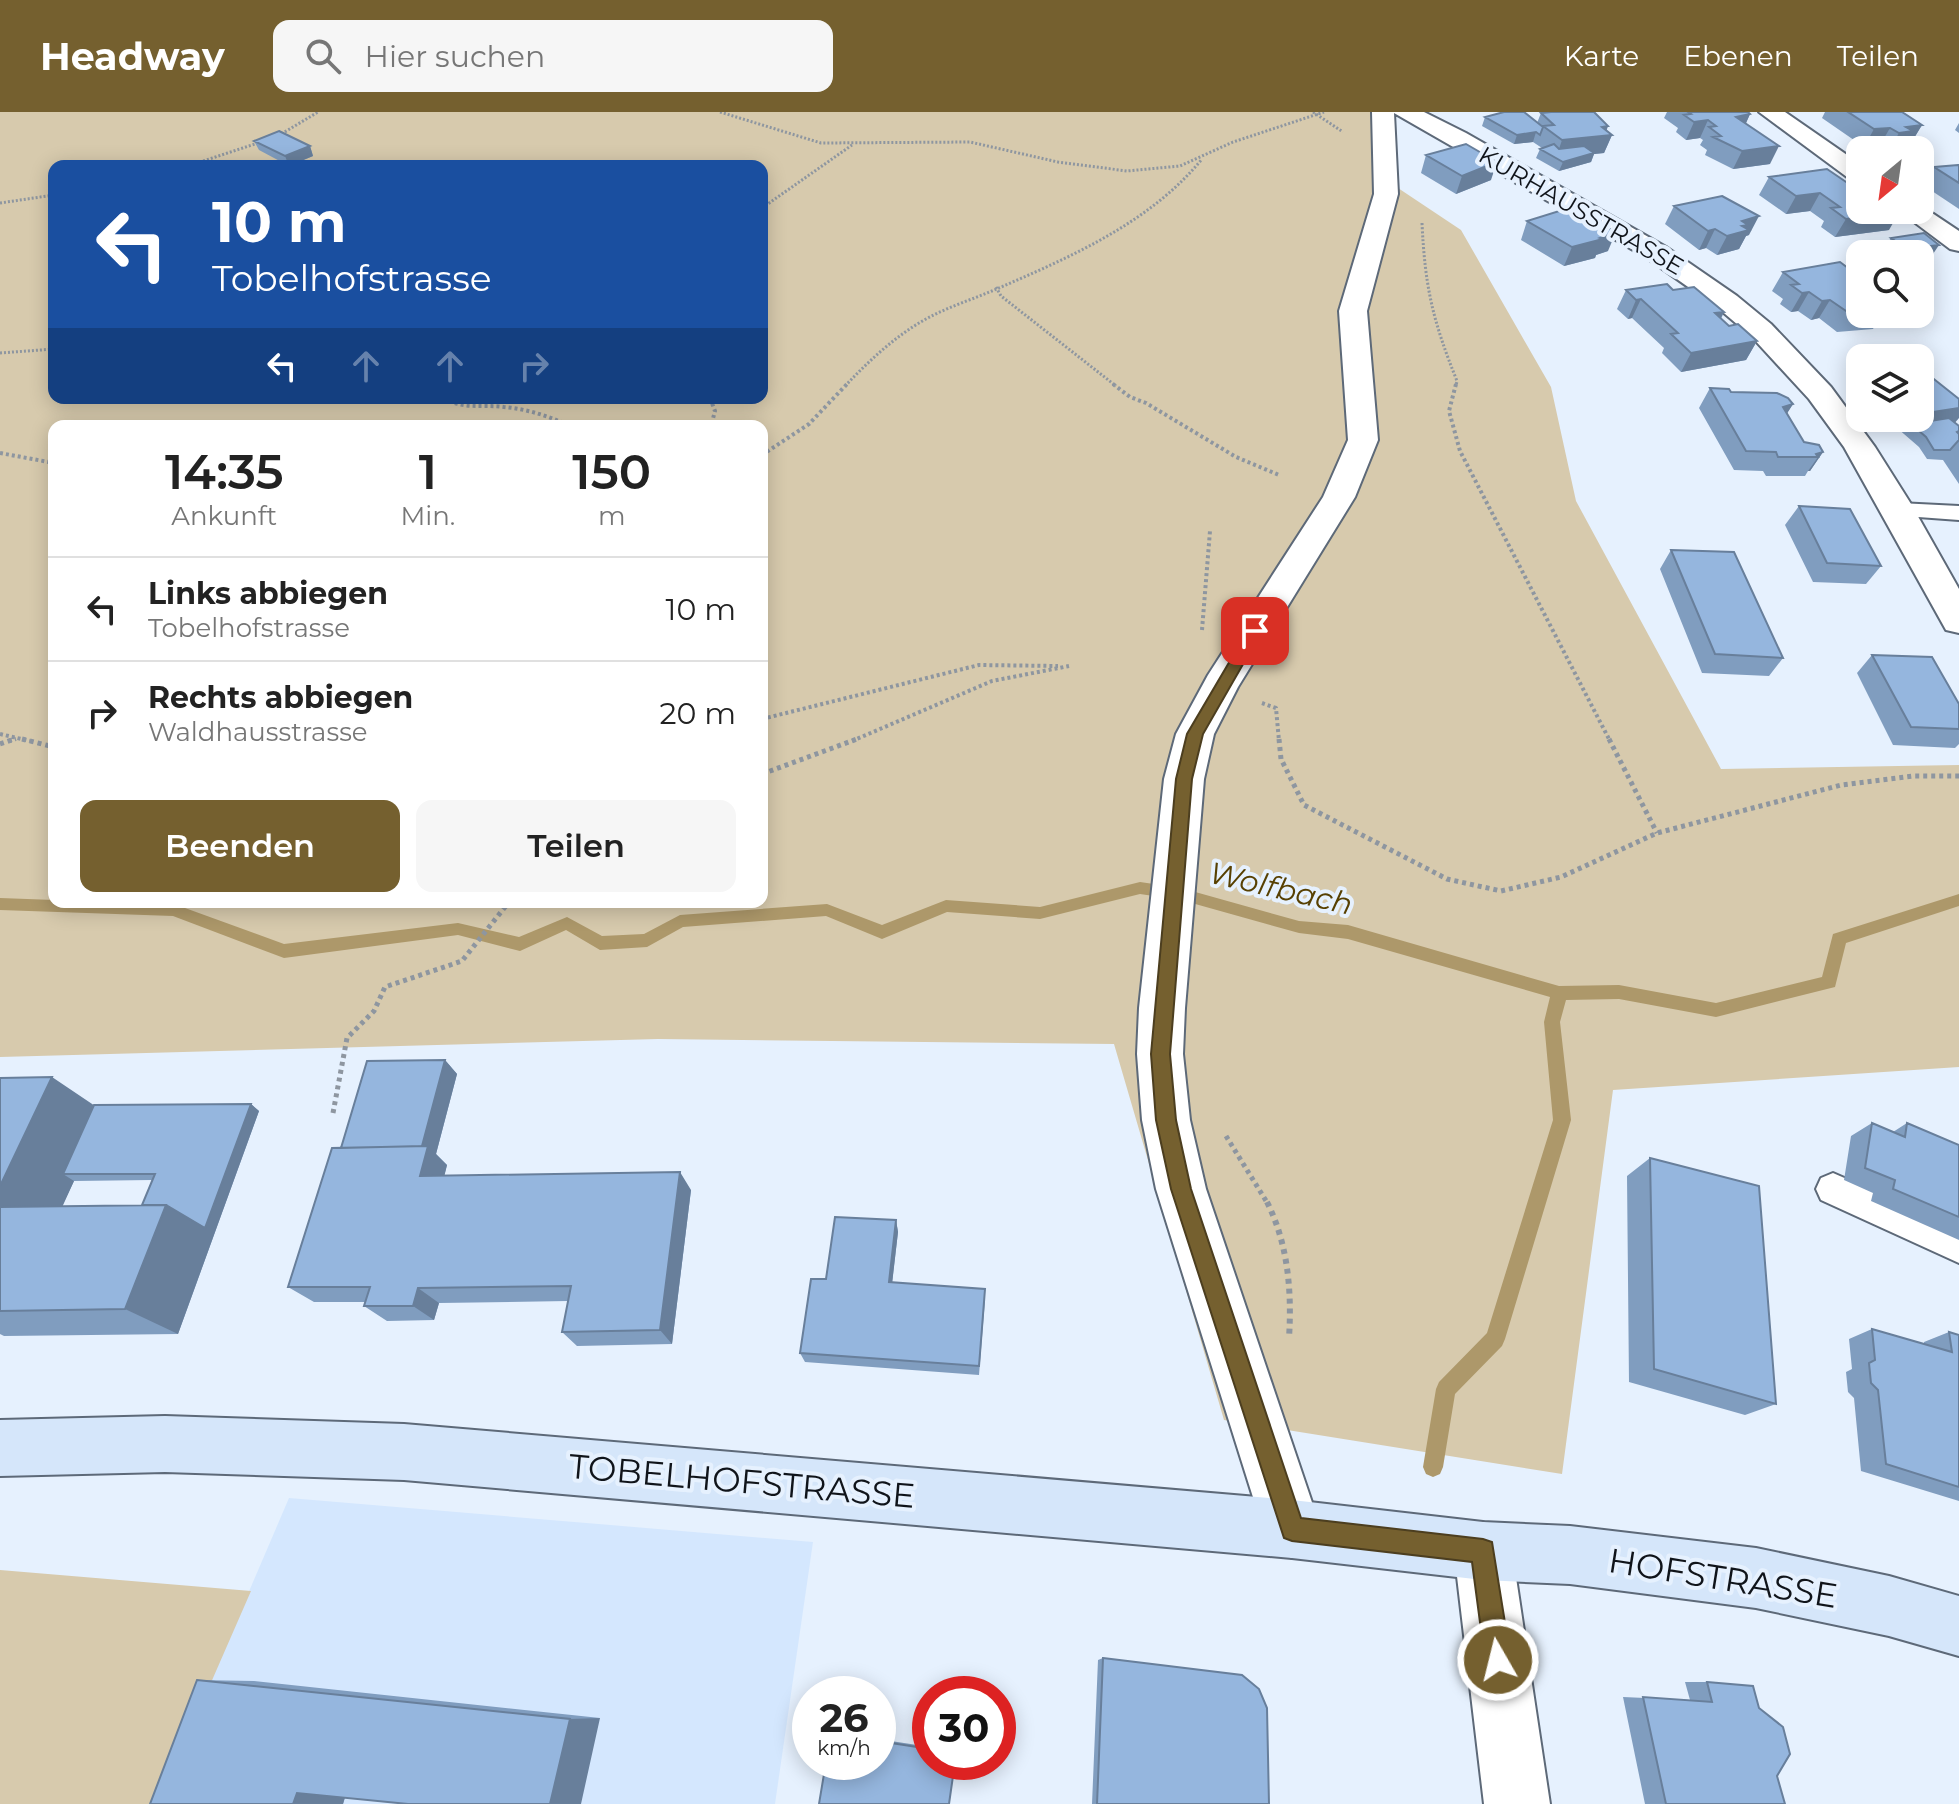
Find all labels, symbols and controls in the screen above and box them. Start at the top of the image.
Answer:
search box [273,20,833,92]
text: Headway [40,33,225,80]
icon: search [301,34,345,78]
text: Hier suchen [365,38,545,75]
text: Karte [1564,39,1639,73]
text: Ebenen [1683,39,1793,73]
text: Teilen [1837,39,1919,73]
north arrow [1846,136,1934,224]
map controls [1846,136,1934,432]
street label: KURHAUSSTRASSE [1474,140,1689,281]
text: 10 m [212,188,347,256]
icon: left [80,192,184,296]
button: search [1846,240,1934,328]
text: Tobelhofstrasse [212,256,491,300]
icon: left [260,344,304,388]
icon: ahead [344,344,388,388]
icon: ahead [428,344,472,388]
icon: right [512,344,556,388]
button: layers [1846,344,1934,432]
text: 14:35 [165,443,283,501]
text: 1 [419,443,437,501]
text: 150 [572,443,651,501]
text: Ankunft [171,500,277,532]
text: Min. [400,500,455,532]
text: m [598,500,625,532]
text: Links abbiegen [148,575,388,612]
icon: left [80,587,124,631]
text: 10 m [666,591,736,628]
pin [1221,597,1289,665]
icon: arrive [1233,609,1277,653]
text: Tobelhofstrasse [148,612,350,644]
text: Rechts abbiegen [148,679,413,716]
icon: right [80,691,124,735]
text: 20 m [659,695,736,732]
text: Waldhausstrasse [148,716,368,748]
button: Beenden [80,800,400,892]
button: Teilen [416,800,736,892]
water label: Wolfbach [1206,854,1356,923]
street label: TOBELHOFSTRASSE [567,1445,917,1517]
street label: HOFSTRASSE [1606,1539,1840,1617]
position arrow [1456,1618,1540,1702]
speed limit sign: 30 [912,1676,1016,1780]
text: 26 [819,1693,869,1742]
text: km/h [817,1736,871,1760]

